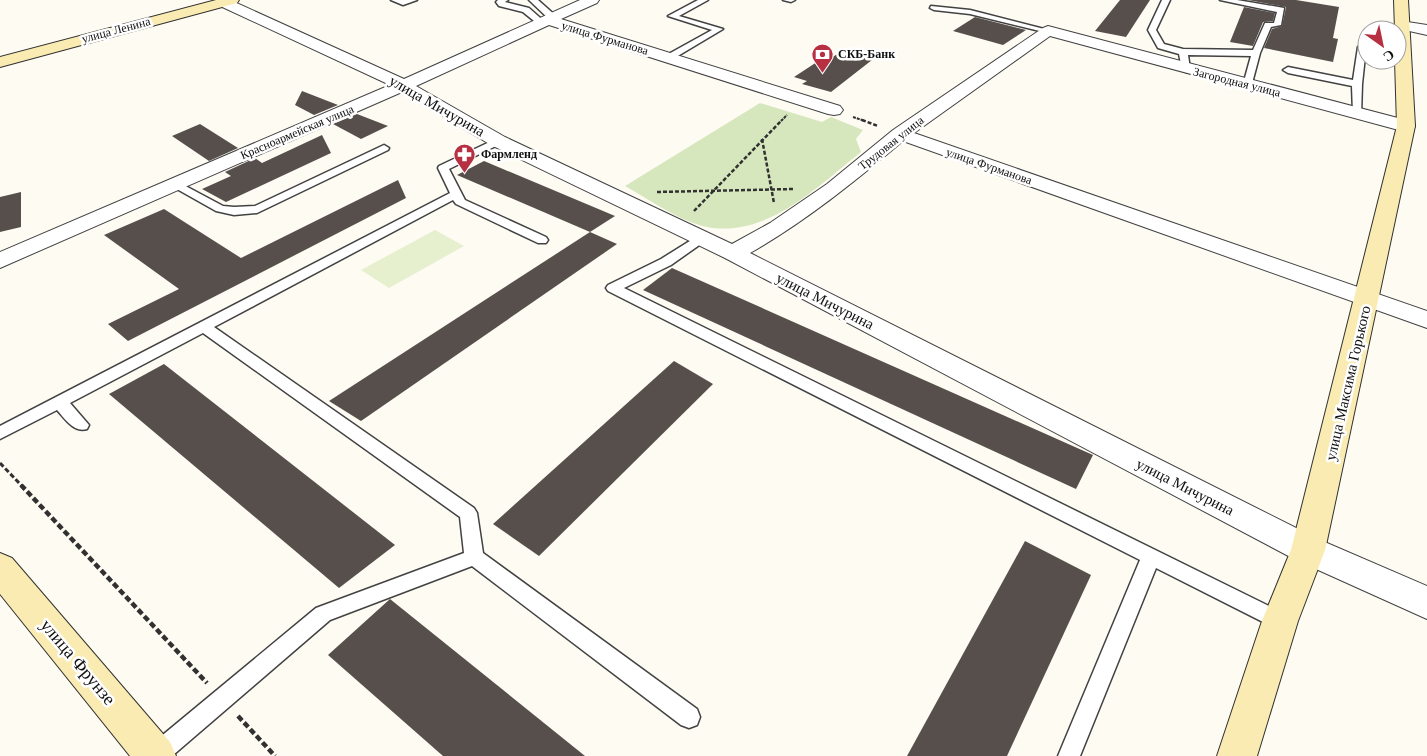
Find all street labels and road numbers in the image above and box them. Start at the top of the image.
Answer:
street label: улица Ленина [80,14,153,46]
street label: улица Фурманова [560,18,651,58]
street label: Загородная улица [1192,64,1283,100]
street label: улица Мичурина [386,72,488,140]
street label: Красноармейская улица [238,101,357,162]
street label: Трудовая улица [856,113,927,173]
street label: улица Фурманова [944,145,1034,187]
street label: улица Мичурина [774,269,877,333]
street label: улица Максима Горького [1322,304,1374,462]
street label: улица Мичурина [1134,455,1237,519]
street label: улица Фрунзе [36,615,120,709]

